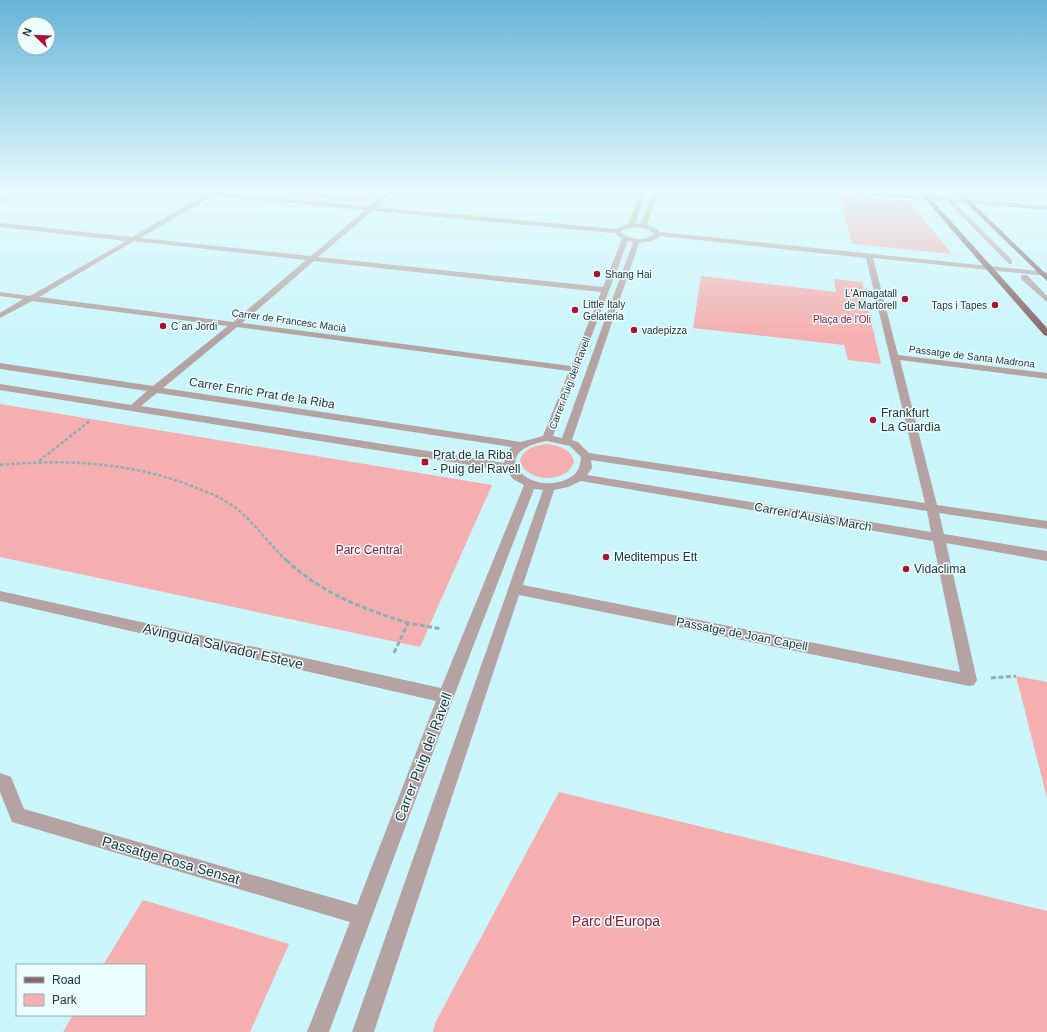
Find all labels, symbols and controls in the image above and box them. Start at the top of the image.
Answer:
north arrow [16,16,56,56]
text: N [20,26,34,38]
marker: Shang Hai [592,269,602,279]
place label: Shang Hai [605,269,652,280]
place label: L'Amagatall de Martorell [844,288,897,311]
marker: L'Amagatall de Martorell [900,294,910,304]
place label: Little Italy Gelateria [583,299,625,322]
place label: Taps i Tapes [932,300,987,311]
marker: Taps i Tapes [990,300,1000,310]
marker: Little Italy Gelateria [570,305,580,315]
street label: Carrer de Francesc Macià [231,307,347,334]
park label: Plaça de l'Oli [813,314,871,325]
marker: C´an Jordi [158,321,168,331]
place label: C´an Jordi [171,321,217,332]
marker: vadepizza [629,325,639,335]
place label: vadepizza [642,325,687,336]
street label: Carrer Puig del Ravell [547,336,592,431]
street label: Passatge de Santa Madrona [908,343,1036,370]
street label: Carrer Enric Prat de la Riba [188,375,336,411]
place label: Frankfurt La Guardia [881,406,941,434]
marker: Frankfurt La Guardia [868,415,878,425]
place label: Prat de la Riba - Puig del Ravell [433,448,520,476]
marker: Prat de la Riba - Puig del Ravell [420,457,430,467]
street label: Carrer d'Ausiàs March [753,500,873,534]
park label: Parc Central [336,543,402,557]
place label: Meditempus Ett [614,550,698,564]
marker: Meditempus Ett [601,552,611,562]
place label: Vidaclima [914,562,966,576]
marker: Vidaclima [901,564,911,574]
street label: Passatge de Joan Capell [675,614,809,654]
street label: Avinguda Salvador Esteve [141,620,305,672]
street label: Carrer Puig del Ravell [391,690,455,824]
street label: Passatge Rosa Sensat [100,833,242,887]
park label: Parc d'Europa [572,913,660,929]
legend [16,964,146,1016]
text: Road [52,973,81,987]
text: Park [52,993,78,1007]

